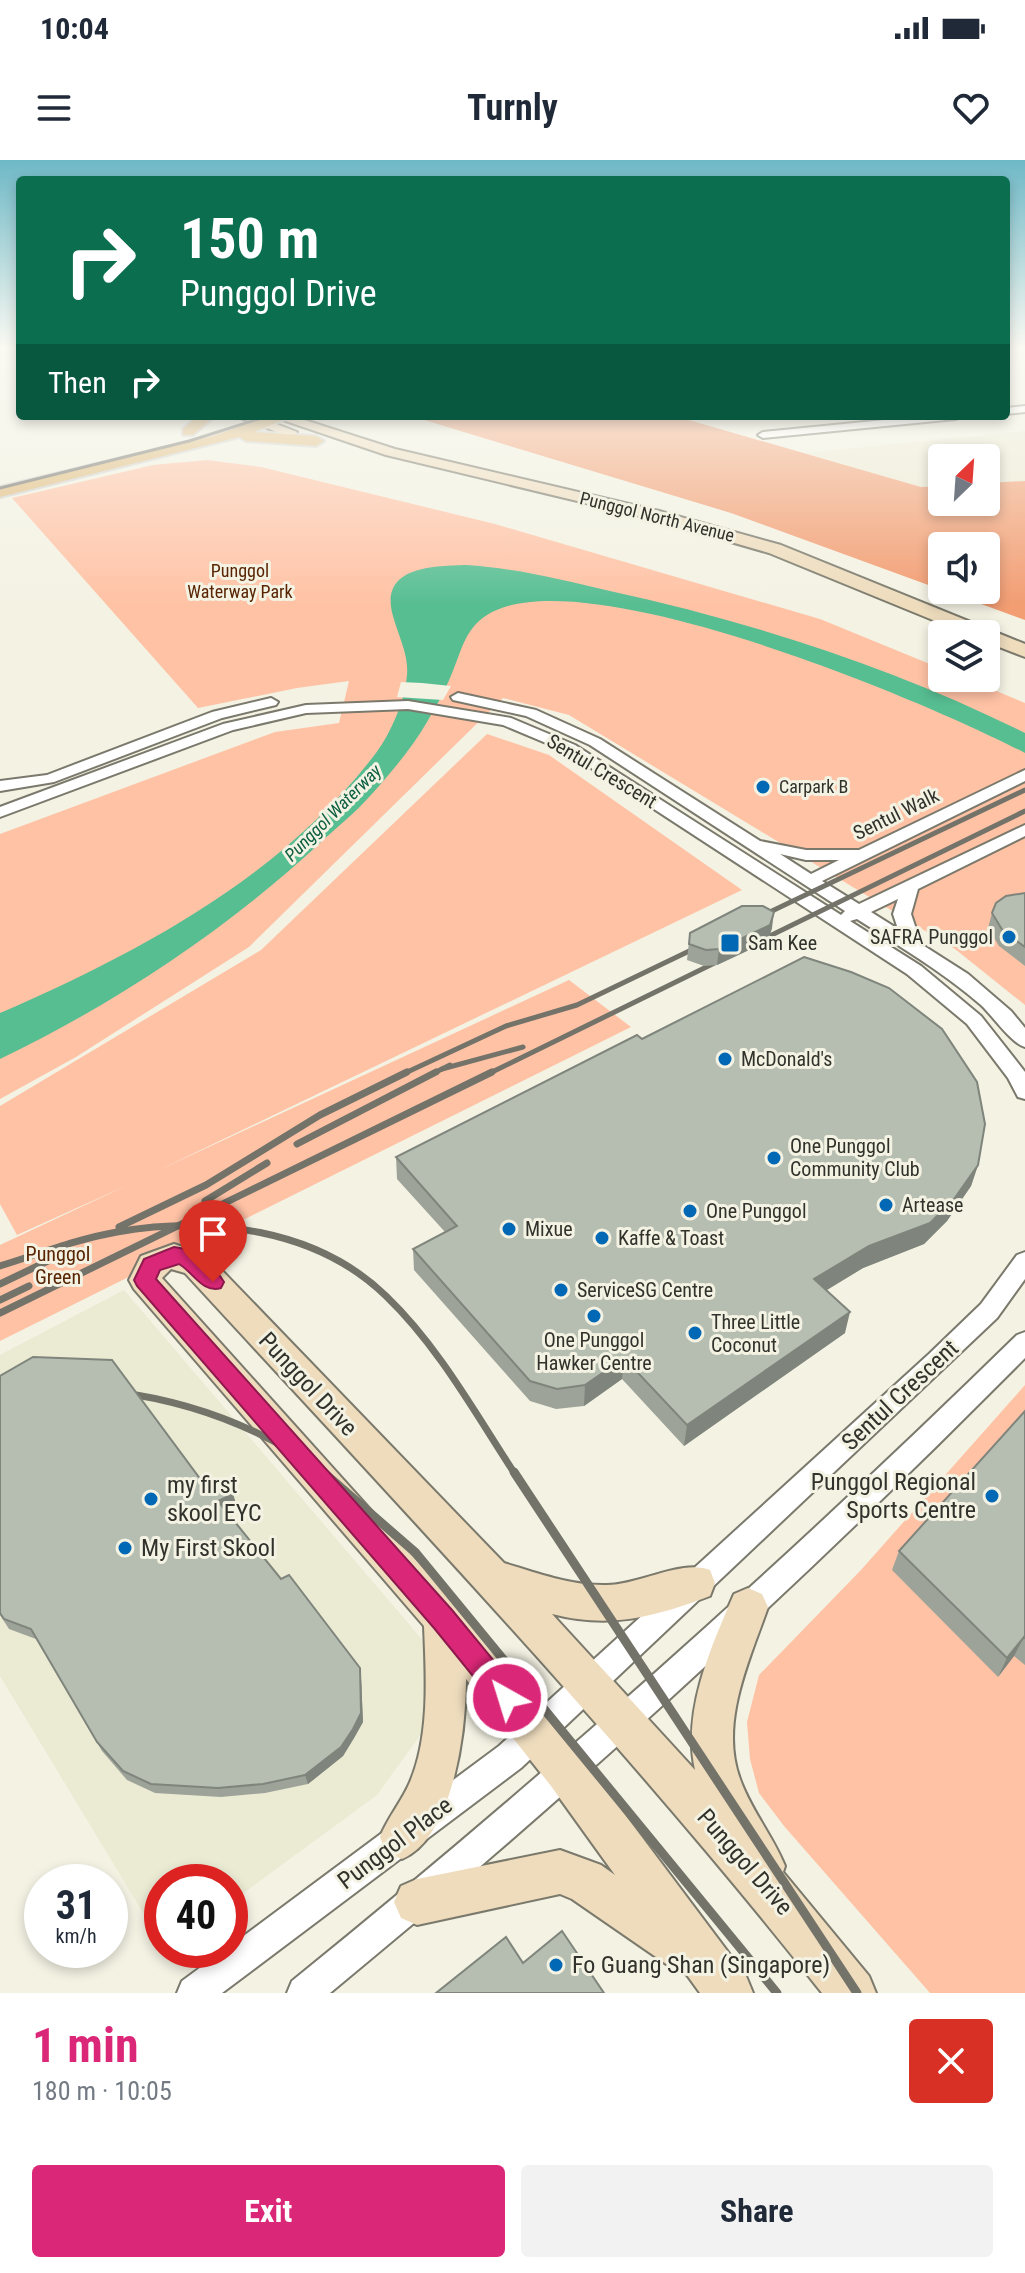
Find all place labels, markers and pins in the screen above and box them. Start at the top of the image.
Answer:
place label: Carpark B [779,776,848,797]
marker: Carpark B [754,778,772,796]
place label: SAFRA Punggol [870,925,993,949]
marker: SAFRA Punggol [1000,928,1018,946]
place label: Sam Kee [748,931,817,955]
marker: Sam Kee [719,932,741,954]
place label: McDonald's [741,1047,832,1071]
marker: McDonald's [716,1050,734,1068]
place label: One Punggol Community Club [790,1134,920,1181]
marker: One Punggol Community Club [765,1149,783,1167]
place label: Artease [902,1193,963,1217]
marker: Artease [877,1196,895,1214]
place label: One Punggol [706,1199,806,1223]
pin [179,1200,247,1282]
marker: One Punggol [681,1202,699,1220]
place label: Mixue [525,1217,573,1241]
marker: Mixue [500,1220,518,1238]
place label: Kaffe & Toast [618,1226,724,1250]
marker: Kaffe & Toast [593,1229,611,1247]
place label: ServiceSG Centre [577,1278,713,1302]
marker: ServiceSG Centre [552,1281,570,1299]
marker: One Punggol Hawker Centre [585,1307,603,1325]
place label: Three Little Coconut [711,1310,800,1357]
marker: Three Little Coconut [686,1324,704,1342]
place label: One Punggol Hawker Centre [536,1328,652,1375]
place label: Punggol Regional Sports Centre [811,1468,976,1524]
place label: my first skool EYC [167,1471,262,1527]
marker: Punggol Regional Sports Centre [983,1487,1001,1505]
marker: my first skool EYC [142,1490,160,1508]
place label: My First Skool [141,1534,275,1562]
marker: My First Skool [116,1539,134,1557]
place label: Fo Guang Shan (Singapore) [572,1951,830,1979]
marker: Fo Guang Shan (Singapore) [547,1956,565,1974]

